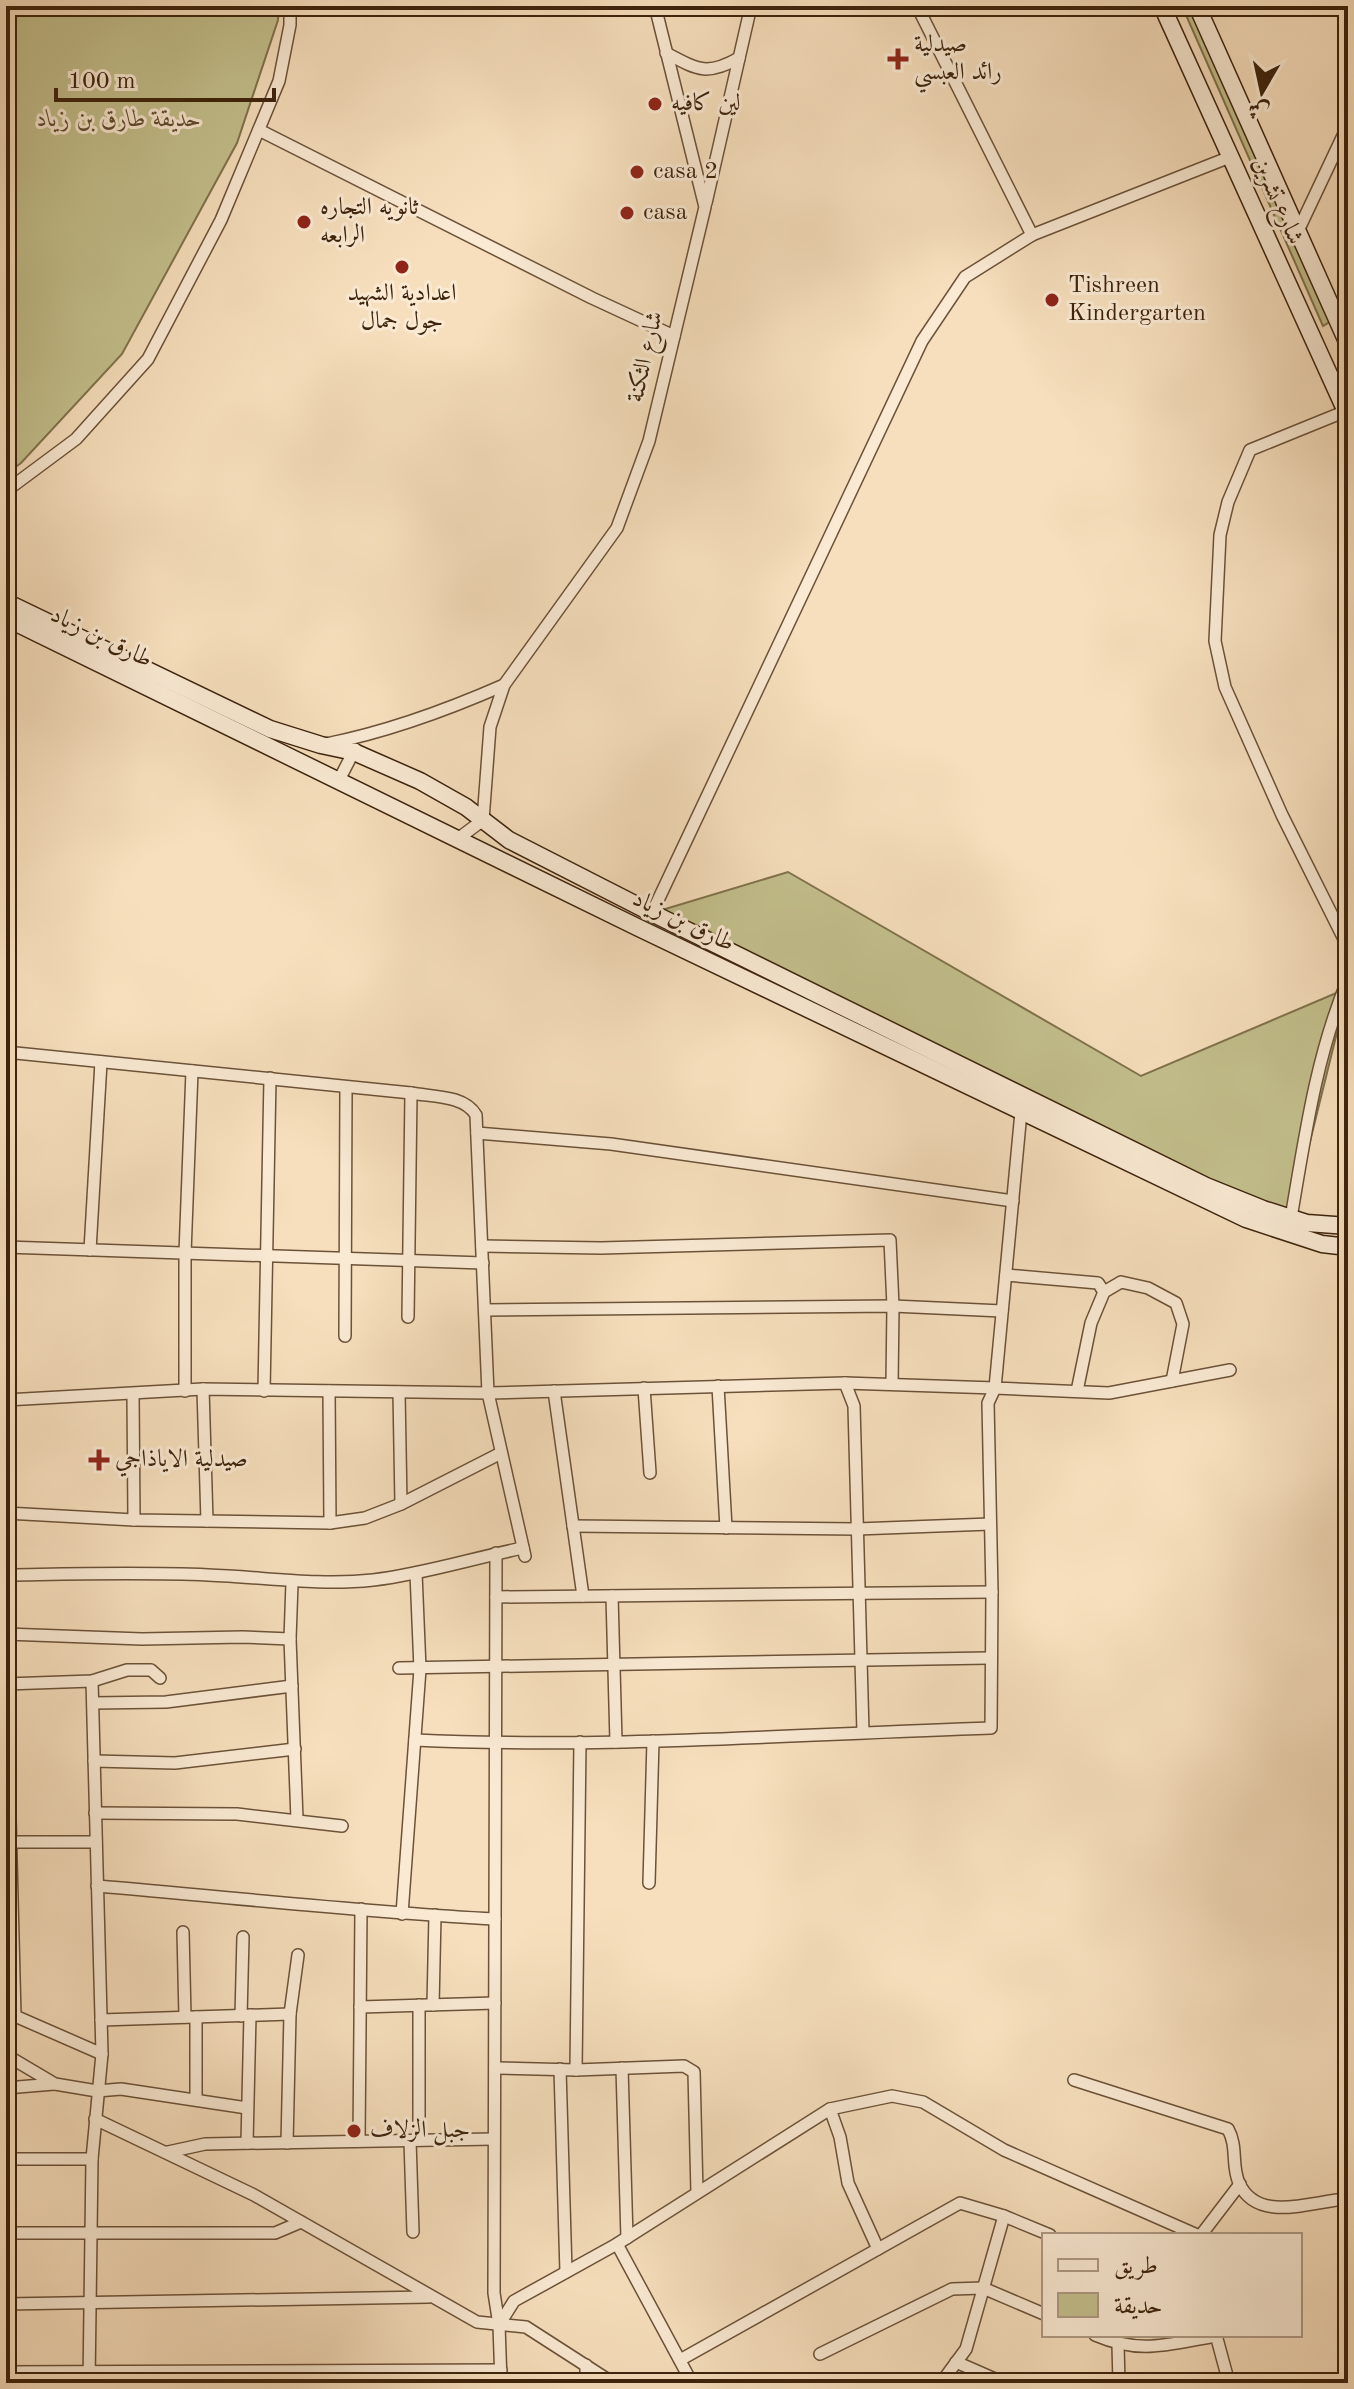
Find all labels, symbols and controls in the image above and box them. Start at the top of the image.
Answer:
place label: صيدلية رائد العبسي [914,33,1002,93]
marker: صيدلية رائد العبسي [889,50,907,68]
scale bar [56,52,274,102]
north arrow [1222,52,1302,132]
text: 100 m [68,70,136,94]
place label: لين كافيه [671,91,741,116]
marker: لين كافيه [646,95,664,113]
text: ش [1247,97,1272,122]
park label: حديقة طارق بن زياد [36,108,202,133]
street label: شارع تشرين [1242,154,1307,251]
place label: casa 2 [653,160,718,184]
marker: casa 2 [628,163,646,181]
place label: ثانويه التجاره الرابعه [320,196,419,248]
place label: casa [643,201,688,225]
marker: casa [618,204,636,222]
marker: ثانويه التجاره الرابعه [295,213,313,231]
marker: اعدادية الشهيد جول جمال [393,258,411,276]
place label: Tishreen Kindergarten [1068,274,1206,326]
place label: اعدادية الشهيد جول جمال [348,282,456,335]
marker: Tishreen Kindergarten [1043,291,1061,309]
street label: شارع الثكنة [622,309,674,406]
street label: طارق بن زياد [46,603,156,674]
street label: طارق بن زياد [628,887,738,958]
place label: صيدلية الاياذاجي [115,1448,248,1477]
marker: صيدلية الاياذاجي [90,1451,108,1469]
place label: جبل الزلاف [370,2118,470,2146]
marker: جبل الزلاف [345,2122,363,2140]
legend [1042,2233,1302,2337]
text: طريق [1114,2255,1158,2280]
text: حديقة [1114,2295,1163,2320]

